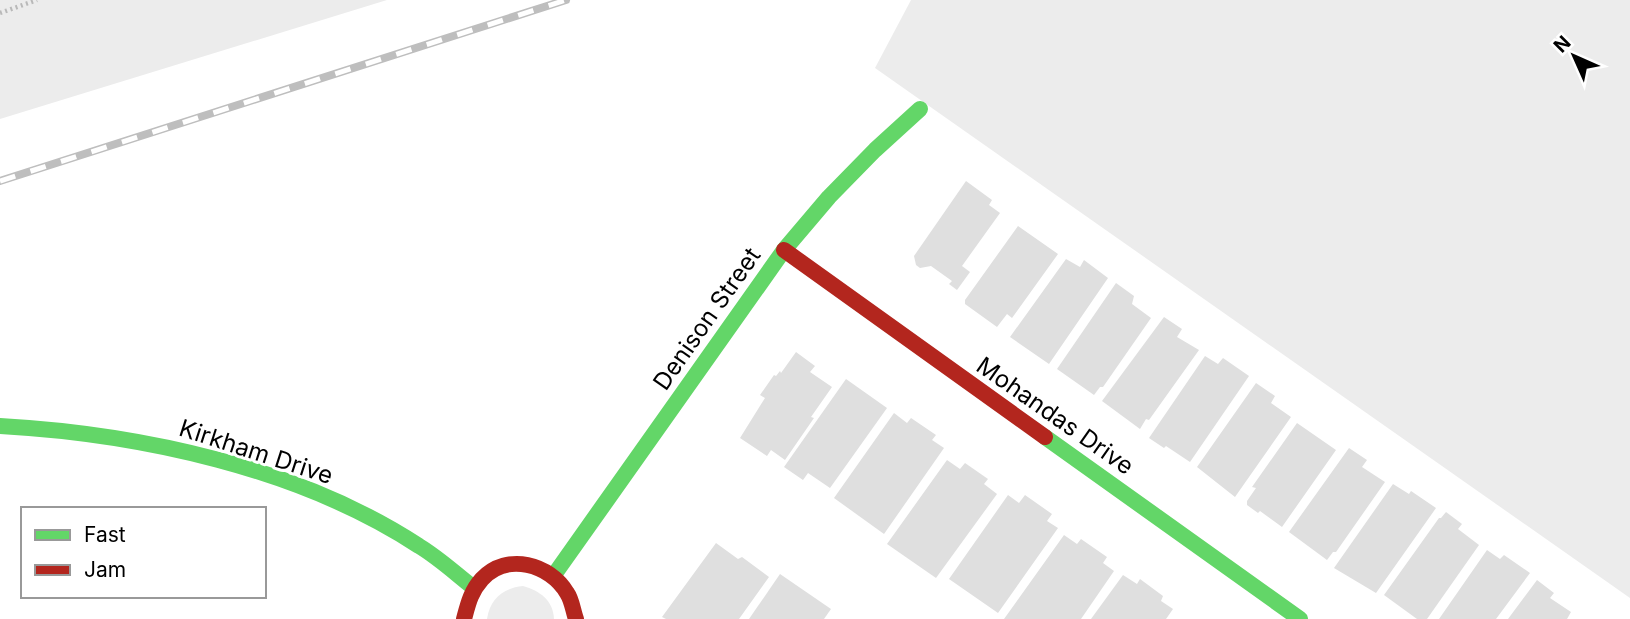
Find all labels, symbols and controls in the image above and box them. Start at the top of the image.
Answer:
north arrow [1539,21,1609,91]
text: N [1549,31,1576,58]
street label: Denison Street [647,242,766,395]
street label: Mohandas Drive [971,351,1139,481]
street label: Kirkham Drive [176,413,337,490]
legend [21,507,266,598]
text: Fast [84,522,126,547]
text: Jam [84,557,126,582]

